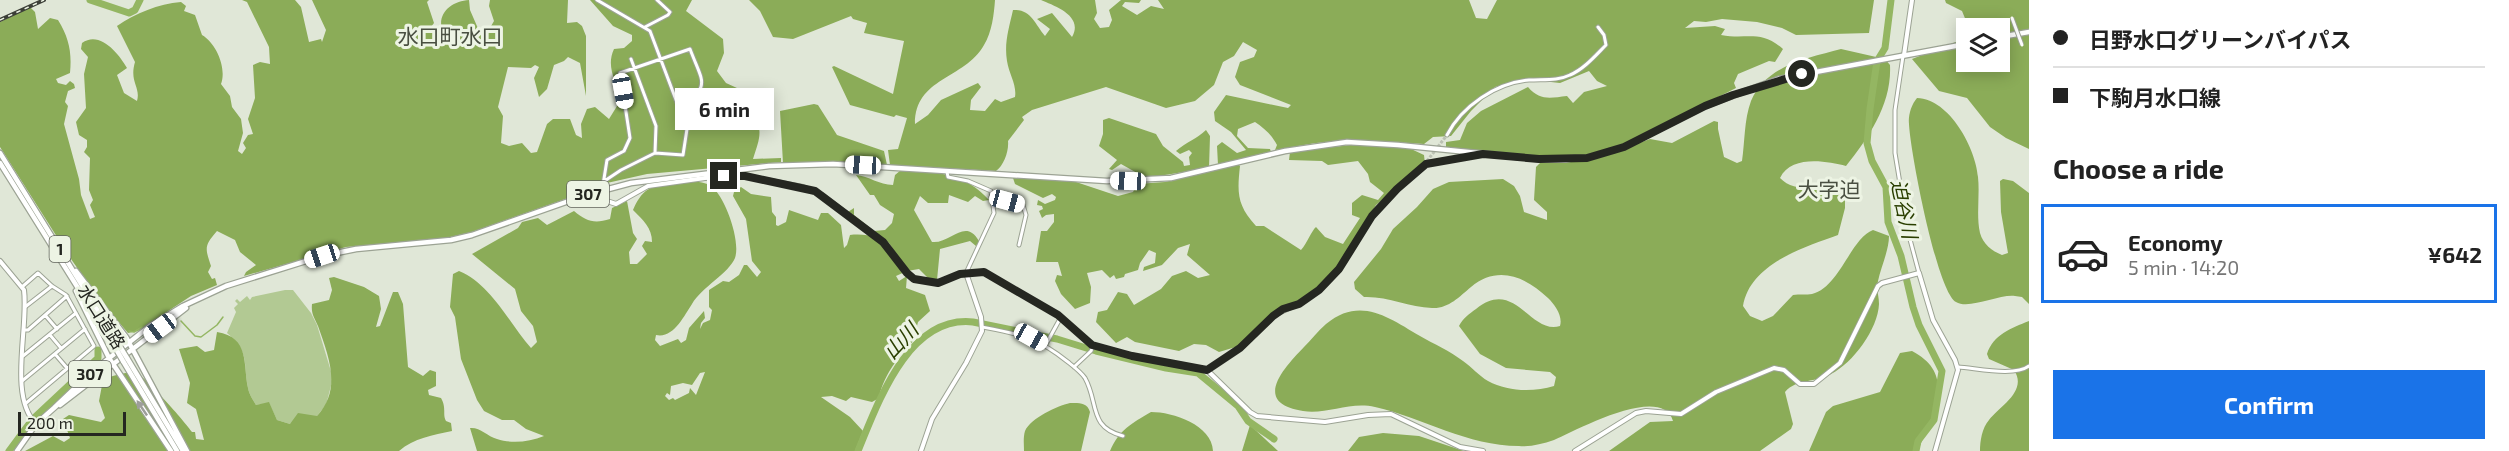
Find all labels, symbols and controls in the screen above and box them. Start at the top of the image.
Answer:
map controls [1956,18,2010,72]
button: layers [1956,18,2010,72]
district label: 水口町水口 [398,23,503,48]
text: 日野水口グリーンバイパス [2089,26,2351,52]
route start [1788,60,1815,87]
car [611,72,635,110]
text: 下駒月水口線 [2089,84,2221,110]
callout: 6 min [674,89,774,131]
text: 6 min [699,97,750,121]
text: Choose a ride [2053,152,2224,184]
car [845,155,881,175]
route end [710,162,737,189]
car [1110,171,1146,191]
district label: 大字迫 [1798,176,1861,201]
water label: 迫谷川 [1887,177,1923,243]
road number: 307 [567,181,609,207]
car [987,188,1027,214]
icon: car [2056,227,2110,281]
text: Economy [2128,229,2223,255]
road number: 1 [50,236,70,262]
text: ¥642 [2428,241,2482,267]
car [302,242,342,270]
text: 5 min · 14:20 [2128,255,2239,279]
street label: 水口道路 [73,280,130,353]
car [140,310,180,346]
water label: 山川 [878,316,924,363]
car [1011,320,1051,354]
road number: 307 [69,361,111,387]
button: Confirm [2053,370,2485,439]
one-way arrow [136,400,148,416]
scale bar [18,409,126,436]
text: 200 m [27,413,73,432]

